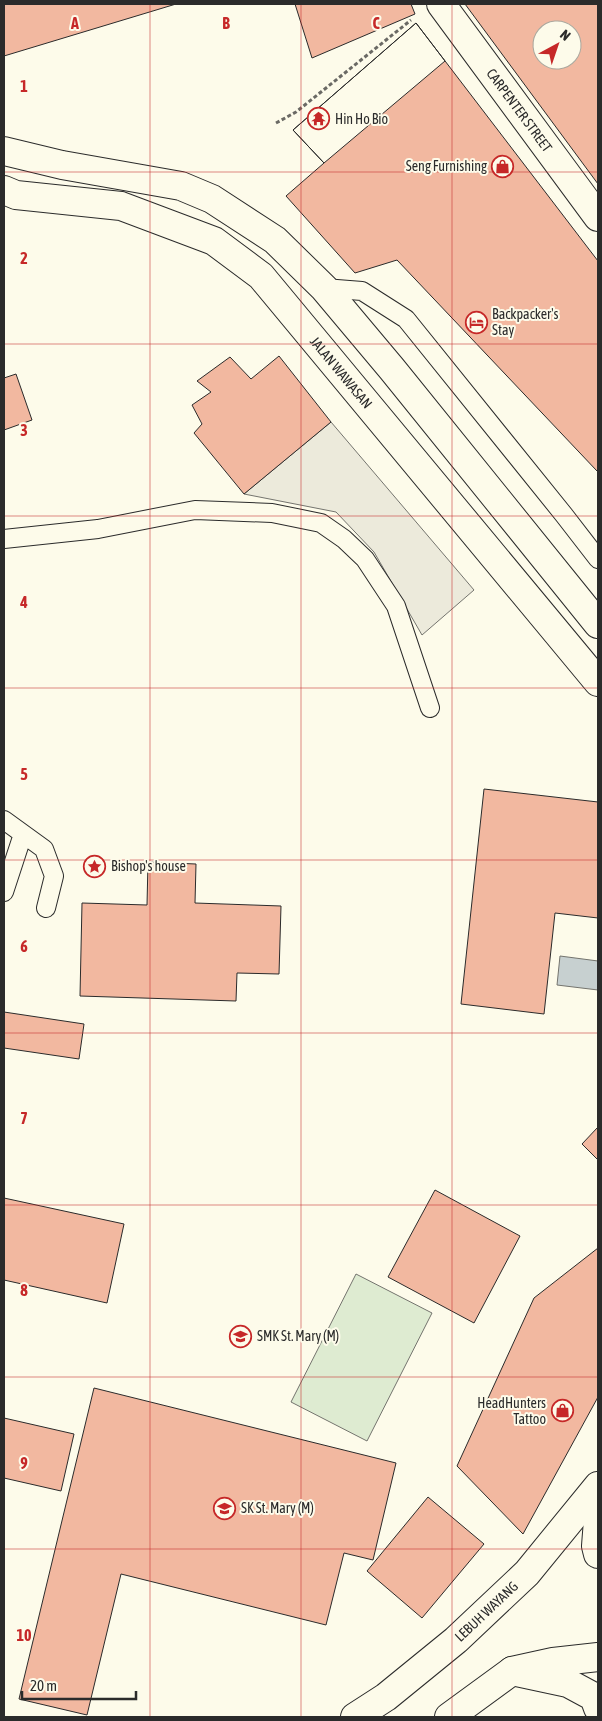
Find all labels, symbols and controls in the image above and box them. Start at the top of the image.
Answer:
text: A [70,14,79,32]
text: B [222,14,230,32]
text: C [372,14,380,32]
north arrow [532,20,582,70]
text: N [557,26,574,44]
street label: CARPENTER STREET [483,65,555,155]
text: 1 [20,77,28,95]
temple icon: Hin Ho Bio [307,107,331,131]
place label: Hin Ho Bio [335,111,388,127]
shop icon: Seng Furnishing [491,154,515,178]
place label: Seng Furnishing [406,158,487,174]
text: 2 [20,249,28,267]
place label: Backpacker's Stay [492,306,558,338]
hotel icon: Backpacker's Stay [464,310,488,334]
street label: JALAN WAWASAN [307,334,375,412]
text: 3 [20,421,28,439]
text: 4 [19,593,28,611]
text: 5 [20,765,28,783]
place icon: Bishop's house [83,854,107,878]
place label: Bishop's house [111,858,186,874]
text: 6 [20,937,28,955]
text: 7 [20,1109,28,1127]
text: 8 [20,1281,28,1299]
school or university icon: SMK St. Mary (M) [229,1324,253,1348]
place label: SMK St. Mary (M) [257,1328,339,1344]
place label: HeadHunters Tattoo [477,1395,546,1427]
shop icon: HeadHunters Tattoo [550,1399,574,1423]
text: 9 [20,1454,28,1472]
school or university icon: SK St. Mary (M) [213,1496,237,1520]
place label: SK St. Mary (M) [241,1500,314,1516]
street label: LEBUH WAYANG [452,1578,521,1645]
text: 10 [16,1626,32,1644]
scale bar [22,1668,136,1700]
text: 20 m [30,1677,57,1694]

